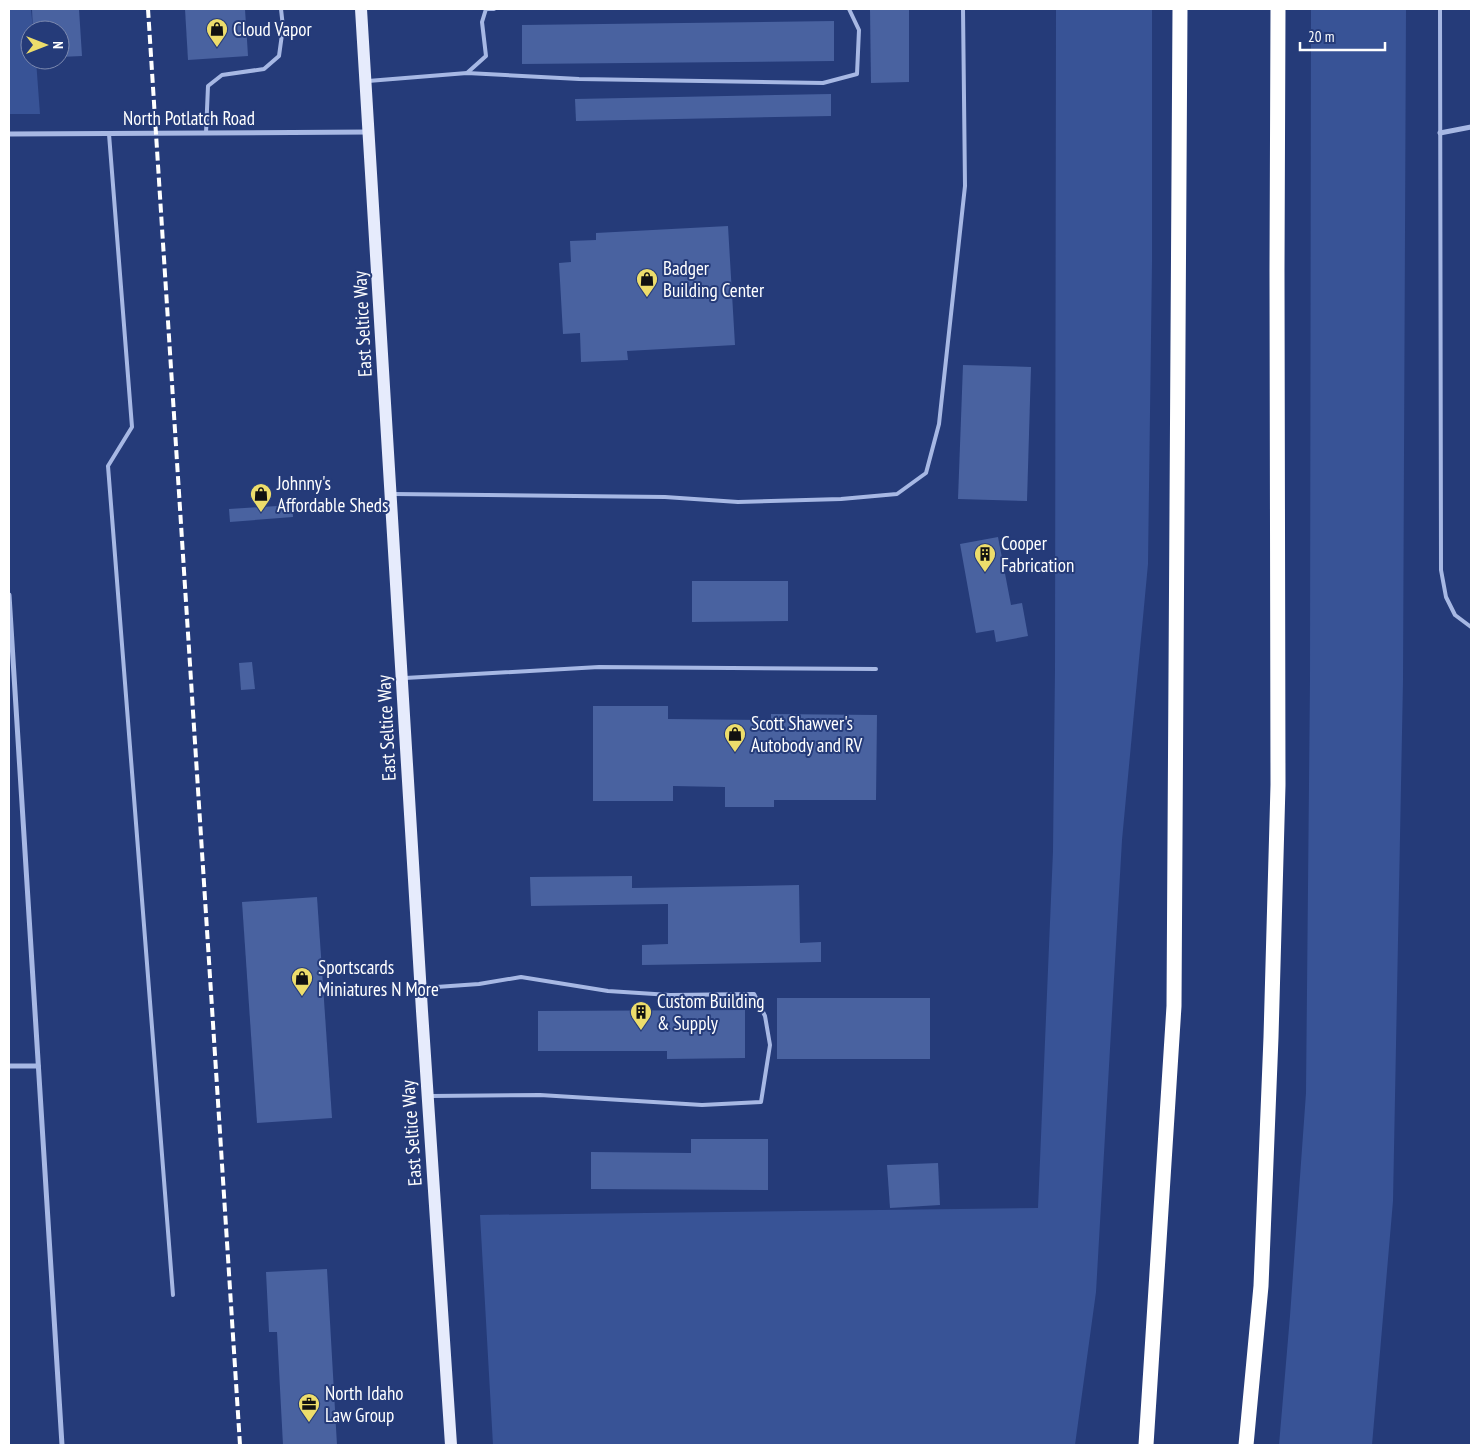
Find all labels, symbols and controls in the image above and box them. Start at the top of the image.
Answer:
shop icon: Cloud Vapor [205,17,229,48]
place label: Cloud Vapor [233,17,312,41]
north arrow [20,20,70,70]
scale bar [1300,20,1385,52]
text: 20 m [1308,27,1334,46]
text: N [49,41,67,49]
street label: North Potlatch Road [123,106,255,130]
place label: Badger Building Center [663,256,765,302]
shop icon: Badger Building Center [635,267,659,298]
street label: East Seltice Way [347,270,377,378]
place label: Johnny's Affordable Sheds [276,471,388,517]
shop icon: Johnny's Affordable Sheds [249,482,273,513]
place label: Cooper Fabrication [1001,531,1074,577]
building icon: Cooper Fabrication [973,542,997,573]
street label: East Seltice Way [371,674,401,782]
place label: Scott Shawver's Autobody and RV [751,711,862,757]
shop icon: Scott Shawver's Autobody and RV [723,722,747,753]
place label: Sportscards Miniatures N More [318,955,439,1001]
shop icon: Sportscards Miniatures N More [290,966,314,997]
place label: Custom Building & Supply [657,989,764,1035]
building icon: Custom Building & Supply [629,1000,653,1031]
street label: East Seltice Way [395,1078,427,1187]
place label: North Idaho Law Group [325,1381,404,1427]
office icon: North Idaho Law Group [297,1392,321,1423]

